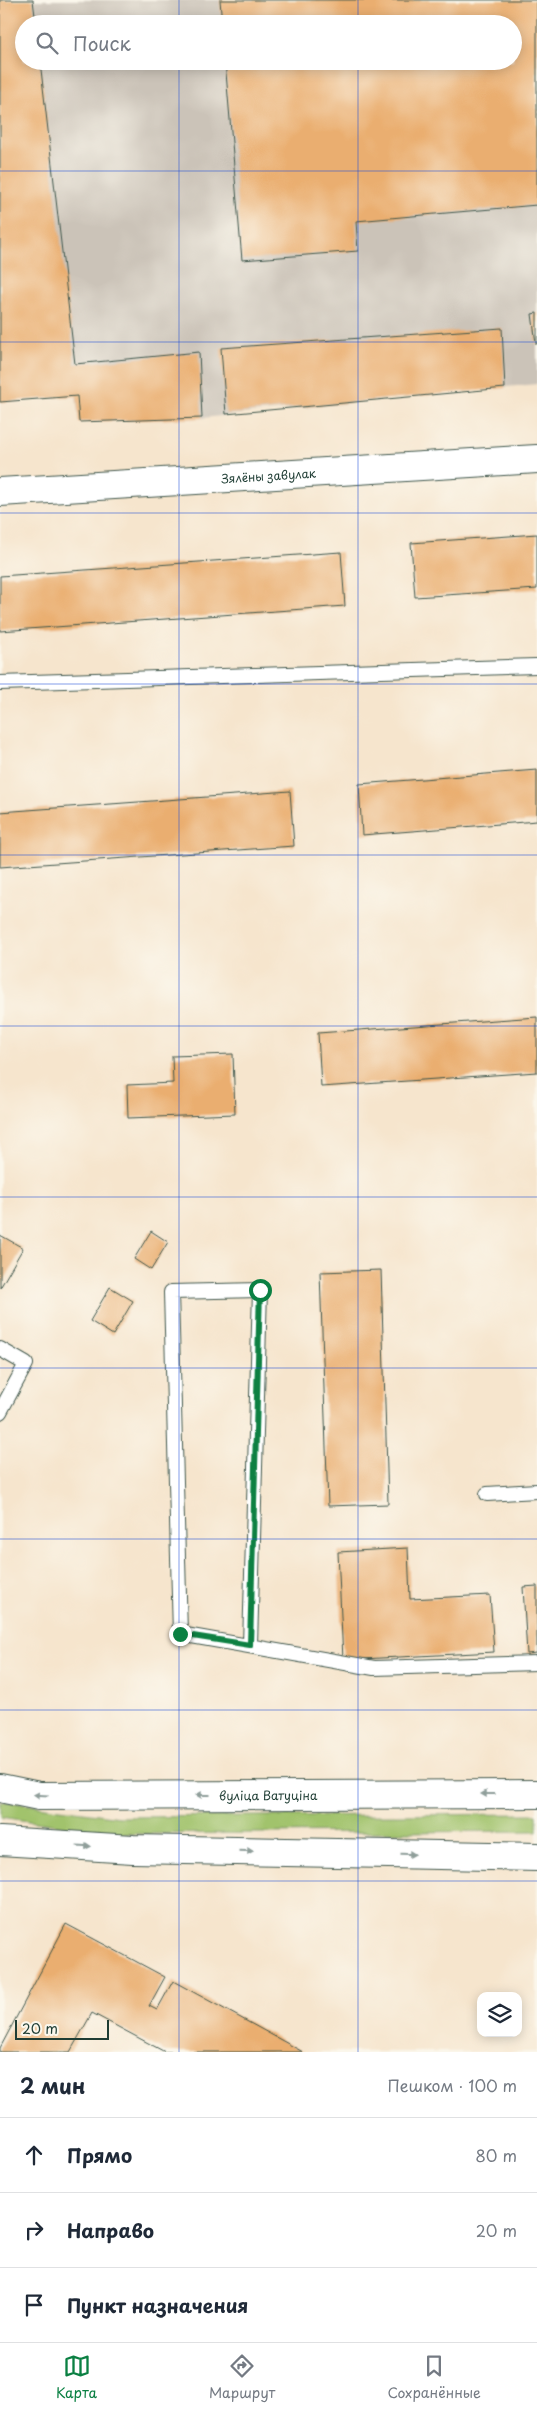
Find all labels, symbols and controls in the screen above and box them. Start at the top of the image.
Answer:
search box [15,15,522,70]
icon: search [33,29,61,57]
text: Поиск [73,29,131,57]
street label: Зялёны завулак [221,464,317,487]
route start [249,1279,272,1302]
route end [169,1623,192,1646]
street label: вуліца Ватуціна [219,1786,318,1804]
one-way arrow [480,1790,496,1798]
one-way arrow [33,1791,49,1799]
one-way arrow [195,1791,211,1799]
one-way arrow [76,1843,92,1851]
one-way arrow [238,1847,254,1855]
one-way arrow [401,1850,417,1858]
map controls [477,1992,522,2037]
button: layers [477,1992,522,2037]
scale bar [15,2017,109,2040]
text: 20 m [22,2018,58,2039]
text: 2 мин [20,2069,85,2101]
text: Пешком · 100 m [387,2073,517,2097]
icon: ahead [20,2141,48,2169]
text: Прямо [67,2141,132,2169]
text: 80 m [475,2143,517,2167]
icon: right [20,2216,48,2244]
text: Направо [67,2216,154,2244]
text: 20 m [476,2218,517,2242]
icon: arrive [20,2291,48,2319]
text: Пункт назначения [67,2291,248,2319]
tab: Карта [56,2352,97,2403]
tab: Маршрут [209,2352,275,2403]
tab: Сохранённые [387,2352,481,2403]

